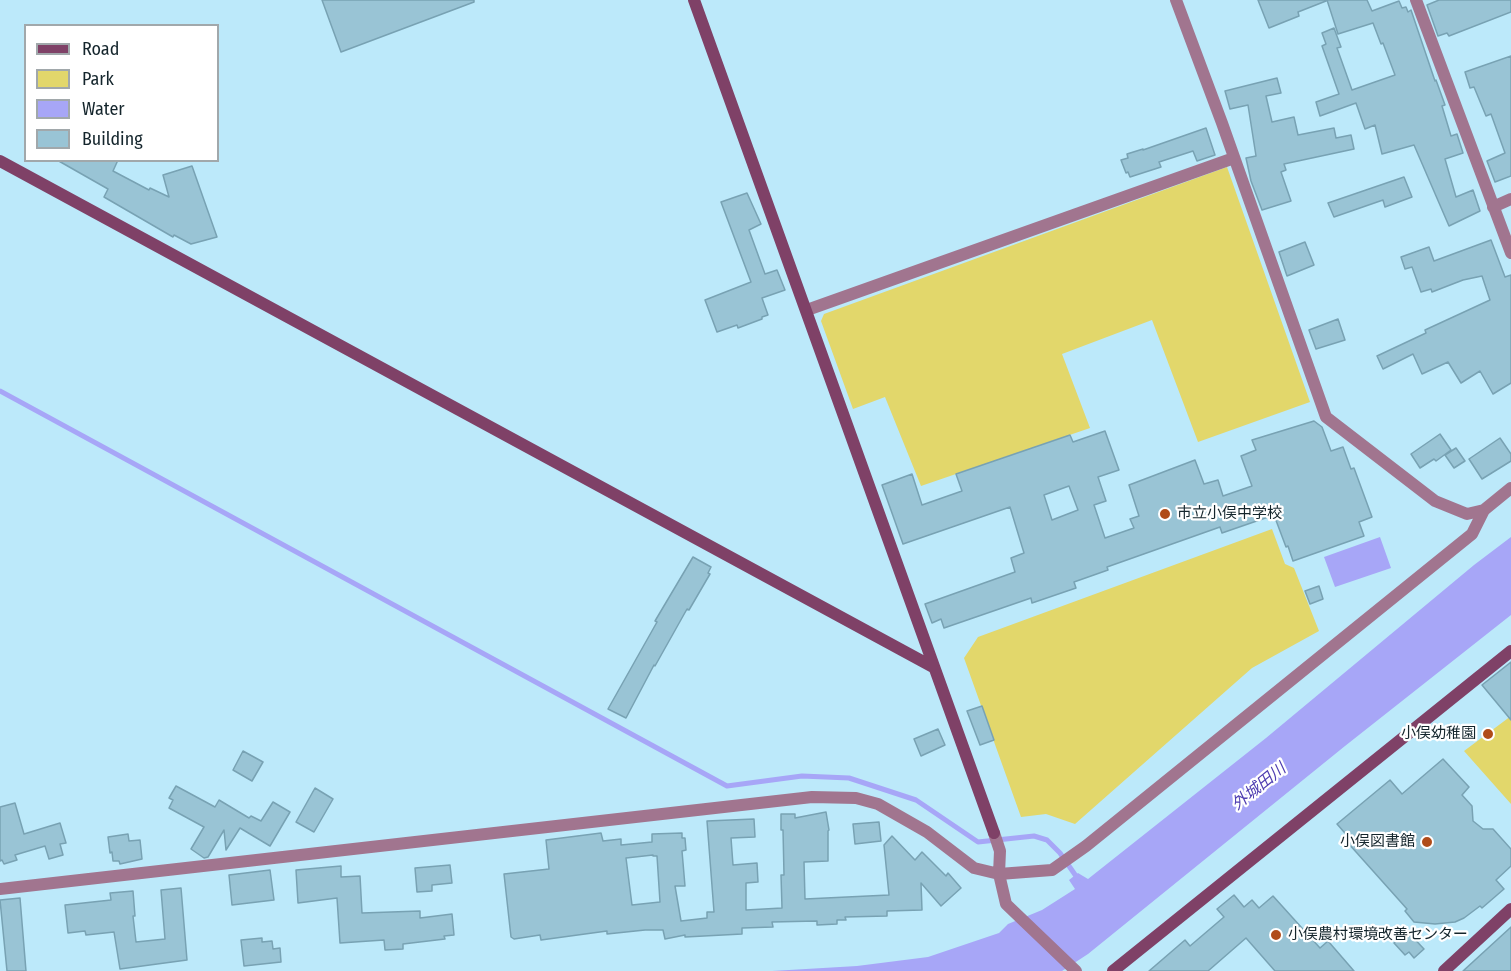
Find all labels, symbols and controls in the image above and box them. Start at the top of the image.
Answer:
legend [24,24,219,162]
text: Road [82,38,119,60]
text: Park [82,68,114,90]
text: Water [82,98,125,120]
text: Building [82,128,143,150]
place label: 市立小俣中学校 [1177,505,1282,523]
marker: 市立小俣中学校 [1158,507,1172,521]
place label: 小俣幼稚園 [1401,725,1476,743]
marker: 小俣幼稚園 [1481,727,1495,741]
water label: 外城田川 [1228,759,1290,815]
place label: 小俣図書館 [1340,833,1415,851]
marker: 小俣図書館 [1420,835,1434,849]
place label: 小俣農村環境改善センター [1288,926,1468,944]
marker: 小俣農村環境改善センター [1269,928,1283,942]

